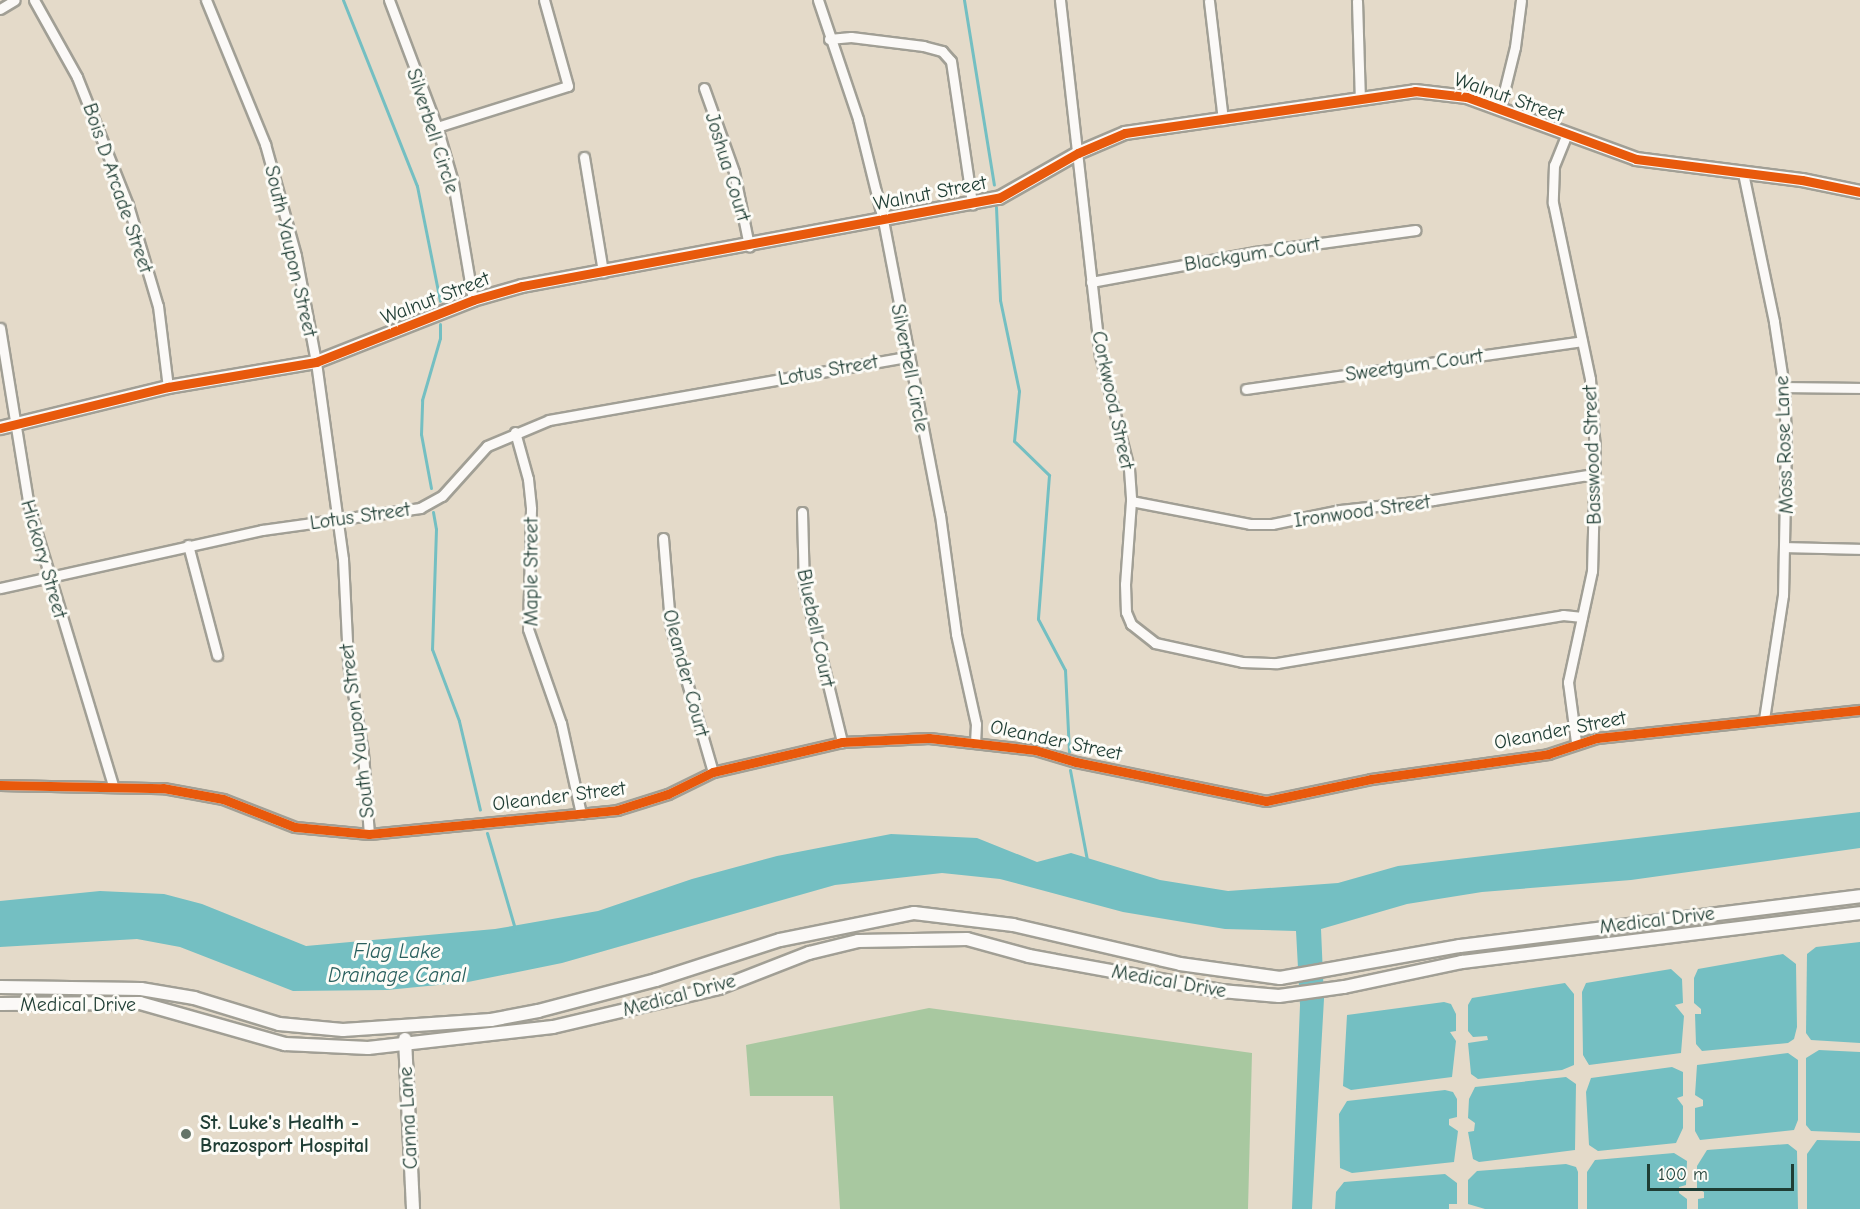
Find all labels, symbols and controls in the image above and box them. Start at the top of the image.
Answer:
street label: Silverbell Circle [401,65,465,197]
street label: Walnut Street [1451,67,1567,127]
street label: Bois D Arcade Street [78,100,158,276]
street label: Joshua Court [700,110,756,224]
street label: South Yaupon Street [260,163,322,339]
street label: Walnut Street [872,170,988,216]
street label: Blackgum Court [1183,231,1321,277]
street label: Walnut Street [377,266,493,330]
street label: Silverbell Circle [886,302,934,434]
street label: Corkwood Street [1087,329,1139,471]
street label: Sweetgum Court [1344,343,1484,387]
street label: Lotus Street [776,349,880,391]
street label: Moss Rose Lane [1770,375,1798,515]
street label: Basswood Street [1578,385,1606,525]
street label: Ironwood Street [1292,490,1432,532]
street label: Hickory Street [16,497,72,621]
street label: Lotus Street [308,497,412,535]
street label: Maple Street [519,518,543,626]
street label: Bluebell Court [792,567,840,689]
street label: Oleander Court [658,607,714,739]
street label: South Yaupon Street [334,643,380,819]
street label: Oleander Street [1492,705,1628,755]
street label: Oleander Street [988,714,1124,766]
street label: Oleander Street [491,776,627,816]
street label: Medical Drive [1598,901,1716,939]
water label: Flag Lake Drainage Canal [328,938,466,988]
street label: Medical Drive [1110,959,1228,1003]
street label: Medical Drive [620,968,738,1022]
street label: Medical Drive [20,992,136,1016]
street label: Canna Lane [393,1066,423,1170]
place label: St. Luke's Health - Brazosport Hospital [200,1110,369,1157]
marker: St. Luke's Health - Brazosport Hospital [177,1125,195,1143]
scale bar [1650,1152,1797,1190]
text: 100 m [1658,1164,1708,1185]

